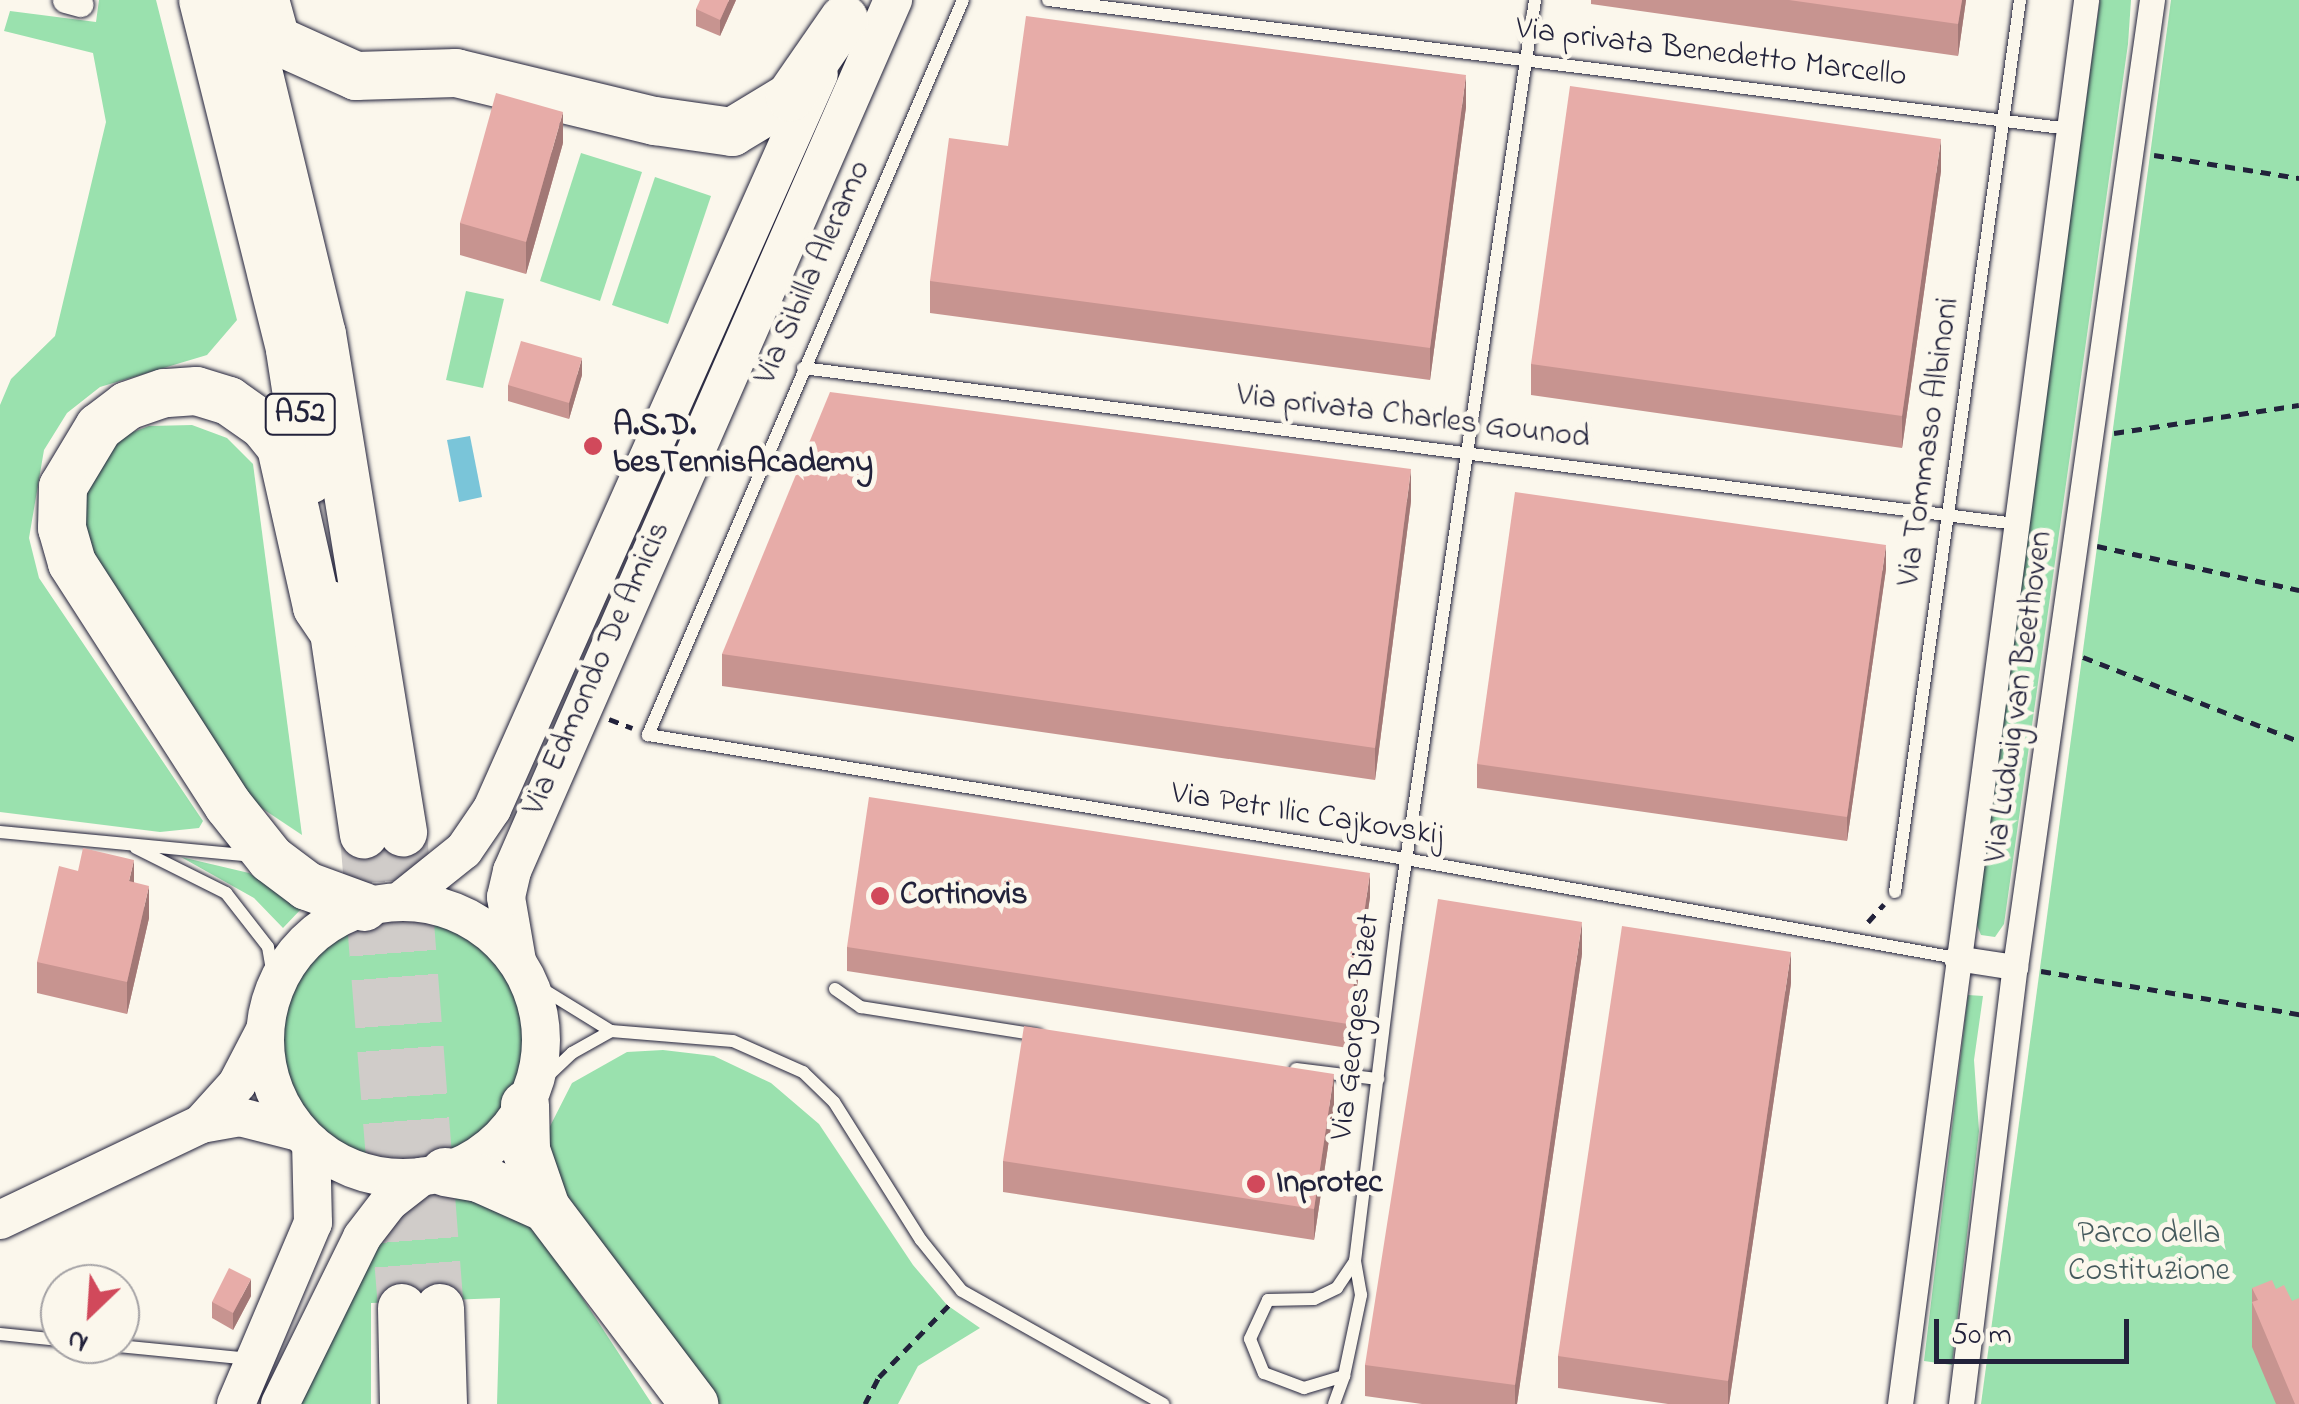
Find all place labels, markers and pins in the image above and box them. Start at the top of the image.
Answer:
place label: A.S.D. besTennisAcademy [613,409,873,484]
marker: A.S.D. besTennisAcademy [582,435,604,457]
place label: Cortinovis [900,877,1027,915]
marker: Cortinovis [869,885,891,907]
place label: Inprotec [1276,1165,1383,1203]
marker: Inprotec [1245,1173,1267,1195]

